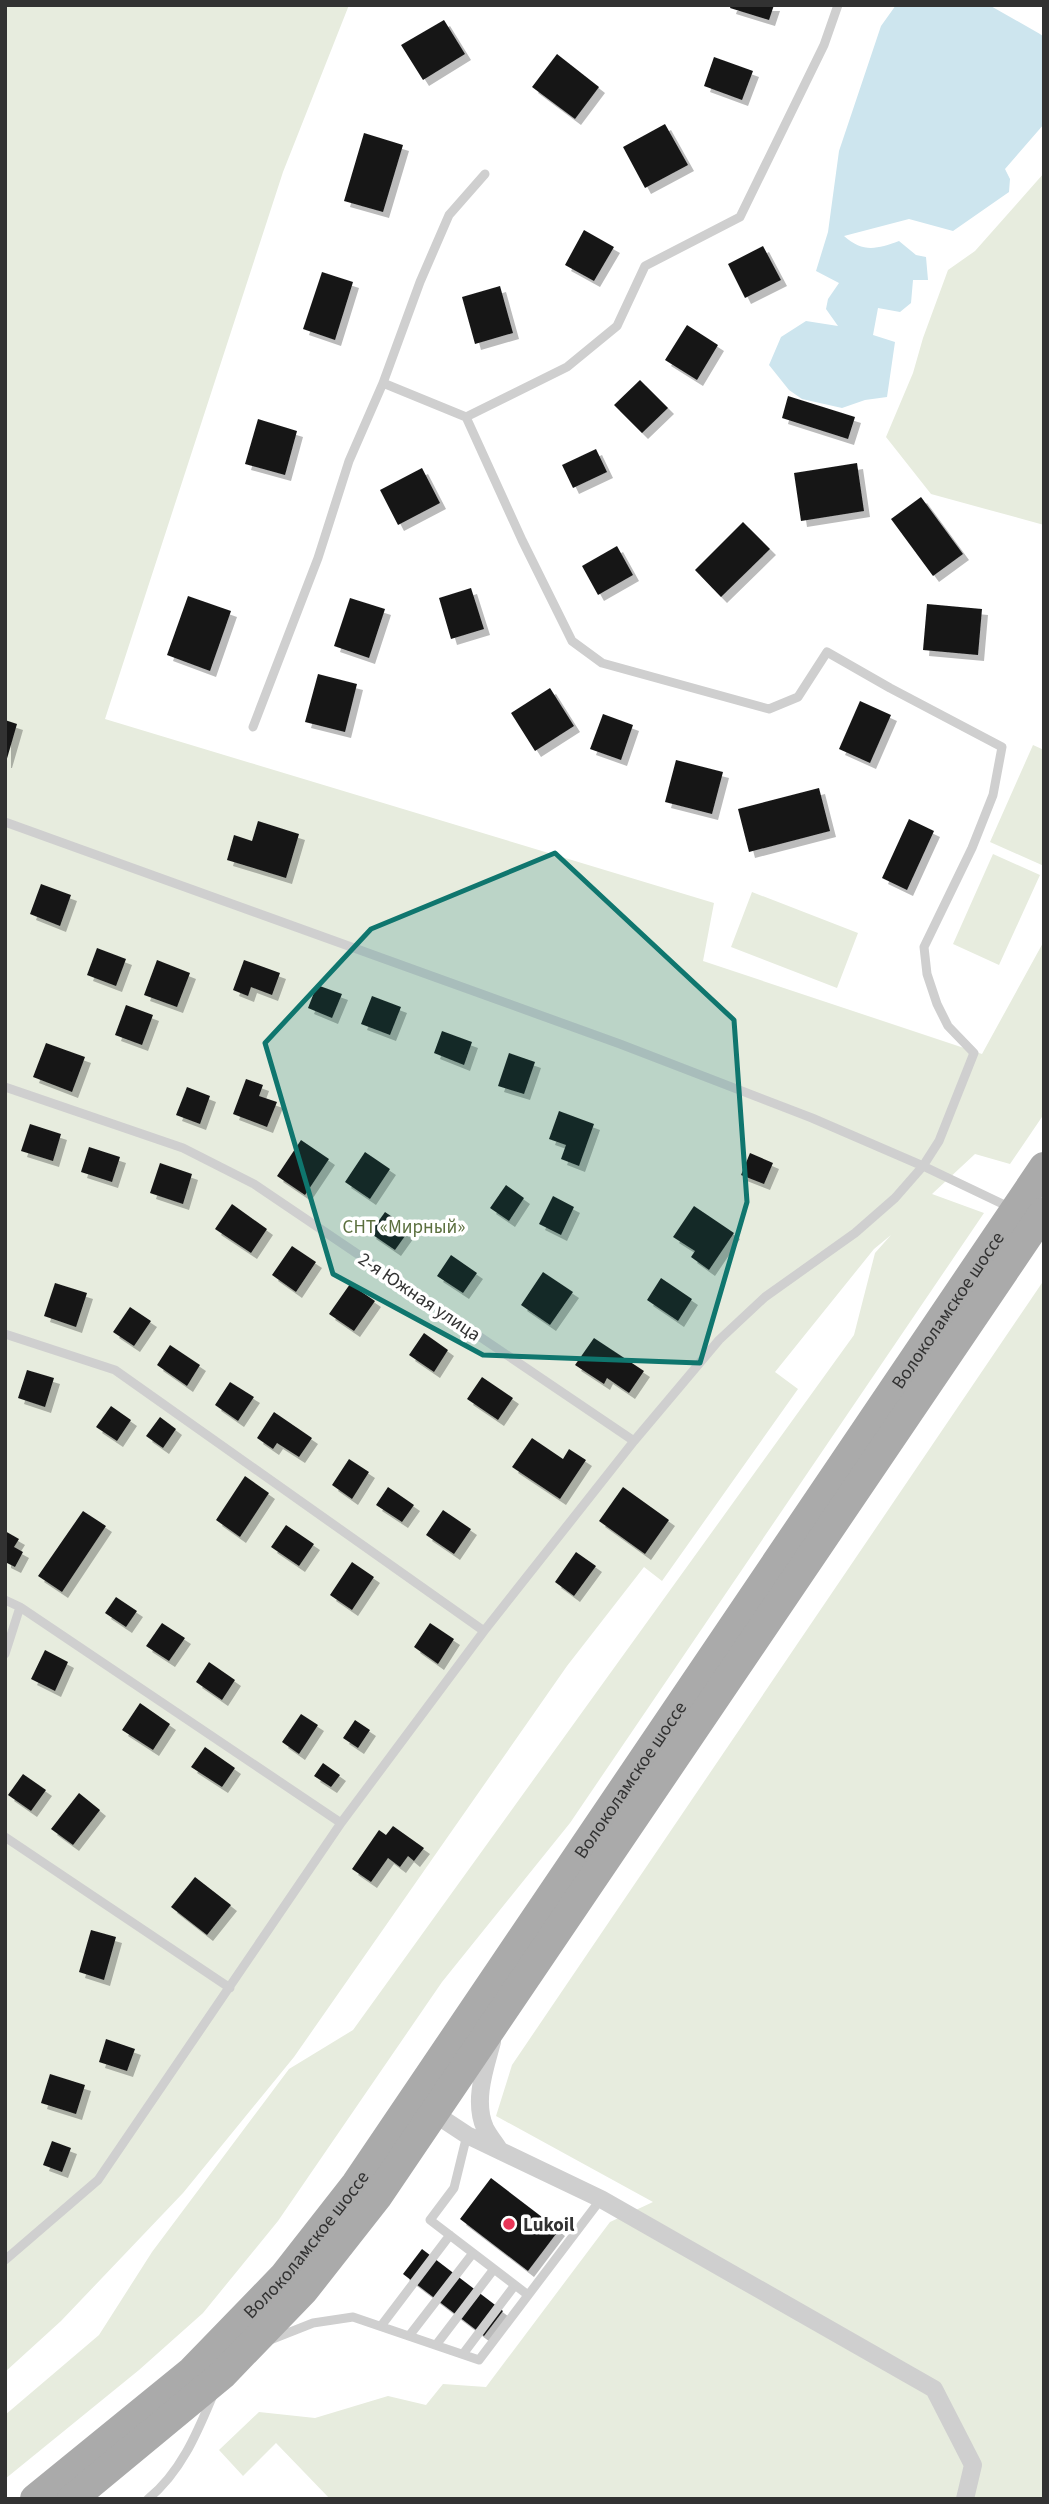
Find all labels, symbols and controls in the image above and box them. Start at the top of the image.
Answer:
park label: СНТ «Мирный» [343,1214,465,1241]
street label: Волоколамское шоссе [886,1227,1012,1395]
street label: 2-я Южная улица [352,1246,486,1348]
street label: Волоколамское шоссе [568,1696,694,1864]
street label: Волоколамское шоссе [238,2166,376,2325]
place label: Lukoil [523,2212,575,2239]
marker: Lukoil [501,2216,517,2232]

